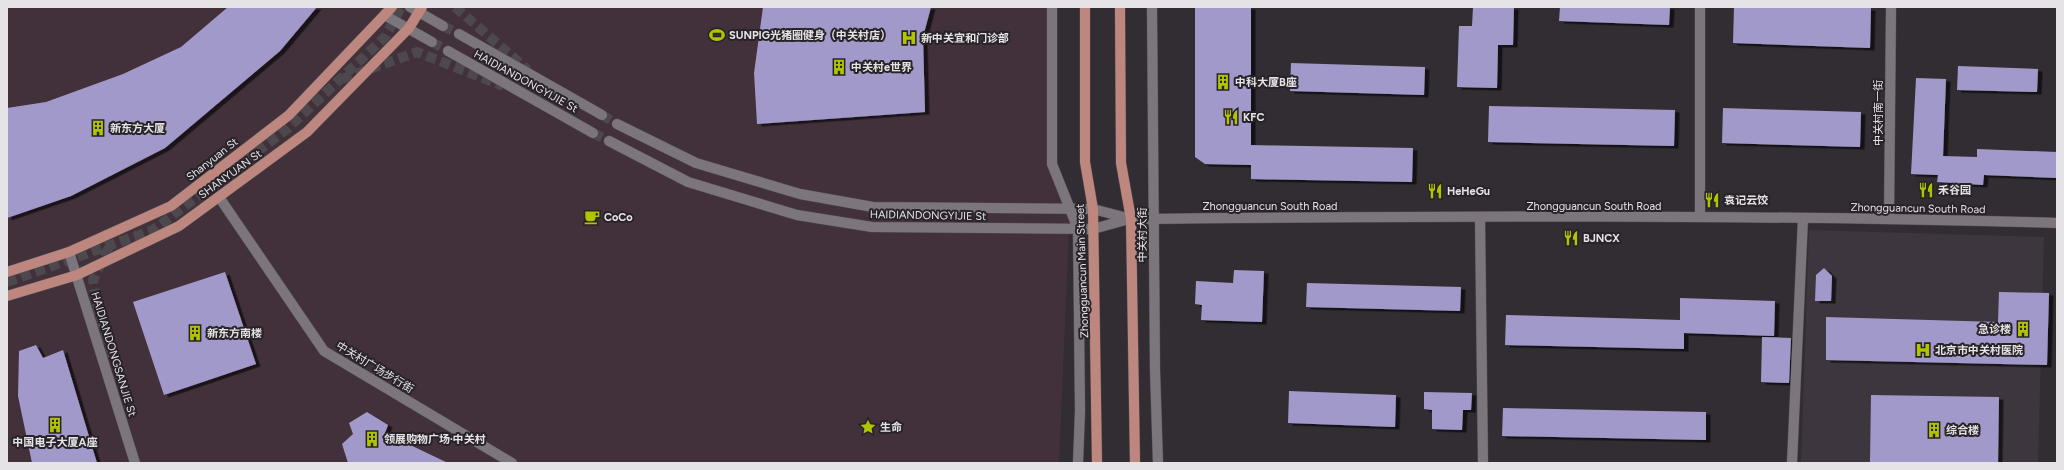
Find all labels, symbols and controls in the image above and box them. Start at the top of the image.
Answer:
sports icon: SUNPIG光猪圈健身（中关村店） [708,26,726,44]
place label: SUNPIG光猪圈健身（中关村店） [729,29,891,42]
hospital icon: 新中关宜和门诊部 [900,29,918,47]
place label: 新中关宜和门诊部 [921,32,1009,45]
street label: HAIDIANDONGYIJIE St [472,47,580,115]
building icon: 中关村e世界 [830,58,848,76]
place label: 中关村e世界 [851,61,912,74]
building icon: 中科大厦B座 [1214,73,1232,91]
place label: 中科大厦B座 [1235,76,1297,89]
street label: 中关村南一街 [1872,80,1885,146]
restaurant icon: KFC [1222,108,1240,126]
place label: KFC [1243,111,1264,124]
building icon: 新东方大厦 [89,119,107,137]
place label: 新东方大厦 [110,122,165,135]
street label: Shanyuan St [184,135,241,184]
street label: SHANYUAN St [196,147,264,202]
restaurant icon: 禾谷园 [1917,181,1935,199]
restaurant icon: HeHeGu [1426,182,1444,200]
place label: 禾谷园 [1938,184,1971,197]
place label: HeHeGu [1447,185,1490,198]
restaurant icon: 袁记云饺 [1703,191,1721,209]
place label: 袁记云饺 [1724,194,1769,207]
street label: Zhongguancun South Road [1202,200,1338,213]
street label: Zhongguancun South Road [1526,200,1662,213]
street label: Zhongguancun South Road [1850,201,1986,216]
street label: Zhongguancun Main Street [1074,204,1091,338]
cafe icon: CoCo [583,208,601,226]
street label: HAIDIANDONGYIJIE St [870,208,986,223]
street label: 中关村大街 [1136,208,1149,263]
place label: CoCo [604,211,633,224]
restaurant icon: BJNCX [1562,229,1580,247]
place label: BJNCX [1583,232,1620,245]
street label: HAIDIANDONGSANJIE St [88,290,139,418]
building icon: 急诊楼 [2014,320,2032,338]
place label: 急诊楼 [1978,323,2011,336]
building icon: 新东方南楼 [186,324,204,342]
place label: 新东方南楼 [207,327,262,340]
street label: 中关村广场步行街 [334,339,416,396]
hospital icon: 北京市中关村医院 [1914,341,1932,359]
place label: 北京市中关村医院 [1935,344,2023,357]
building icon: 中国电子大厦A座 [46,416,64,434]
place icon: 生命 [859,418,877,436]
place label: 生命 [880,421,902,434]
building icon: 综合楼 [1925,421,1943,439]
place label: 综合楼 [1946,424,1979,437]
building icon: 领展购物广场·中关村 [363,430,381,448]
place label: 领展购物广场·中关村 [384,433,486,446]
place label: 中国电子大厦A座 [13,436,97,449]

